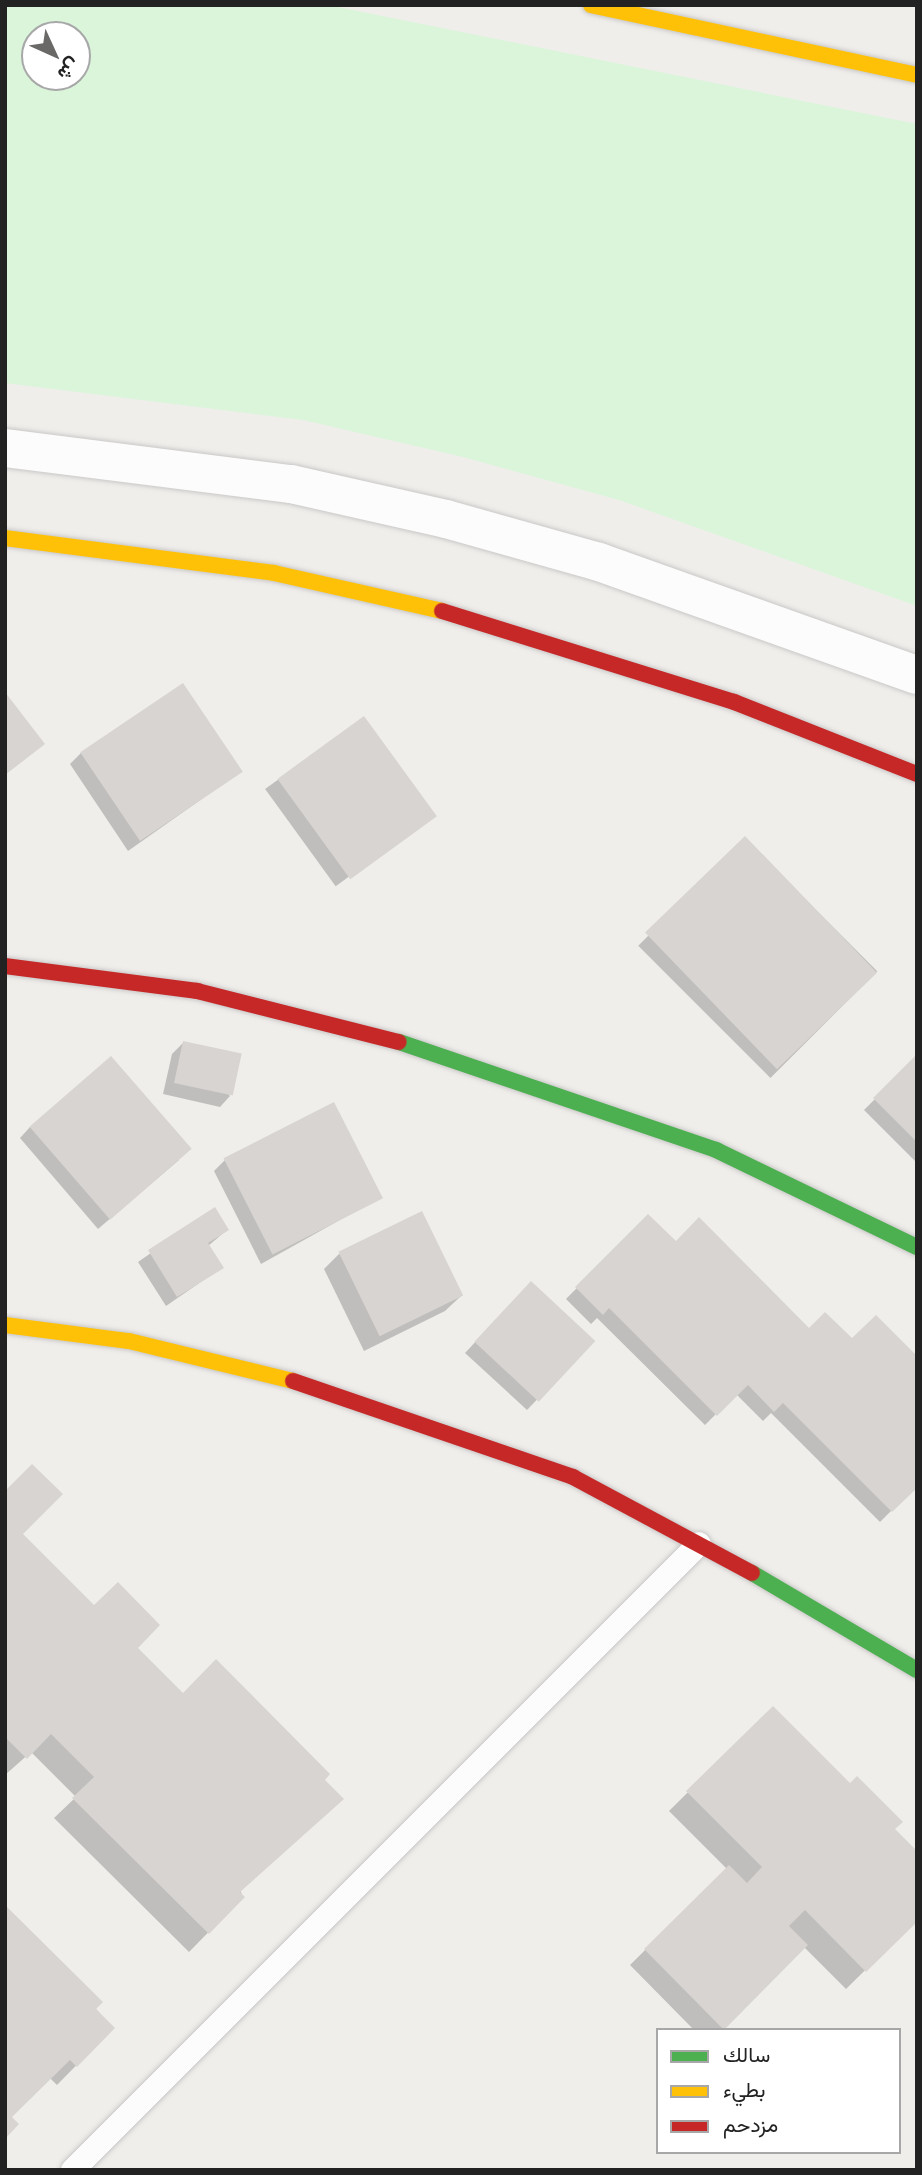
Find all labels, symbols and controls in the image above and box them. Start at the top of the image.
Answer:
north arrow [21,21,91,91]
text: ش [53,53,86,86]
legend [656,2028,901,2154]
text: سالك [723,2040,770,2068]
text: بطيء [723,2075,766,2103]
text: مزدحم [723,2110,778,2138]

